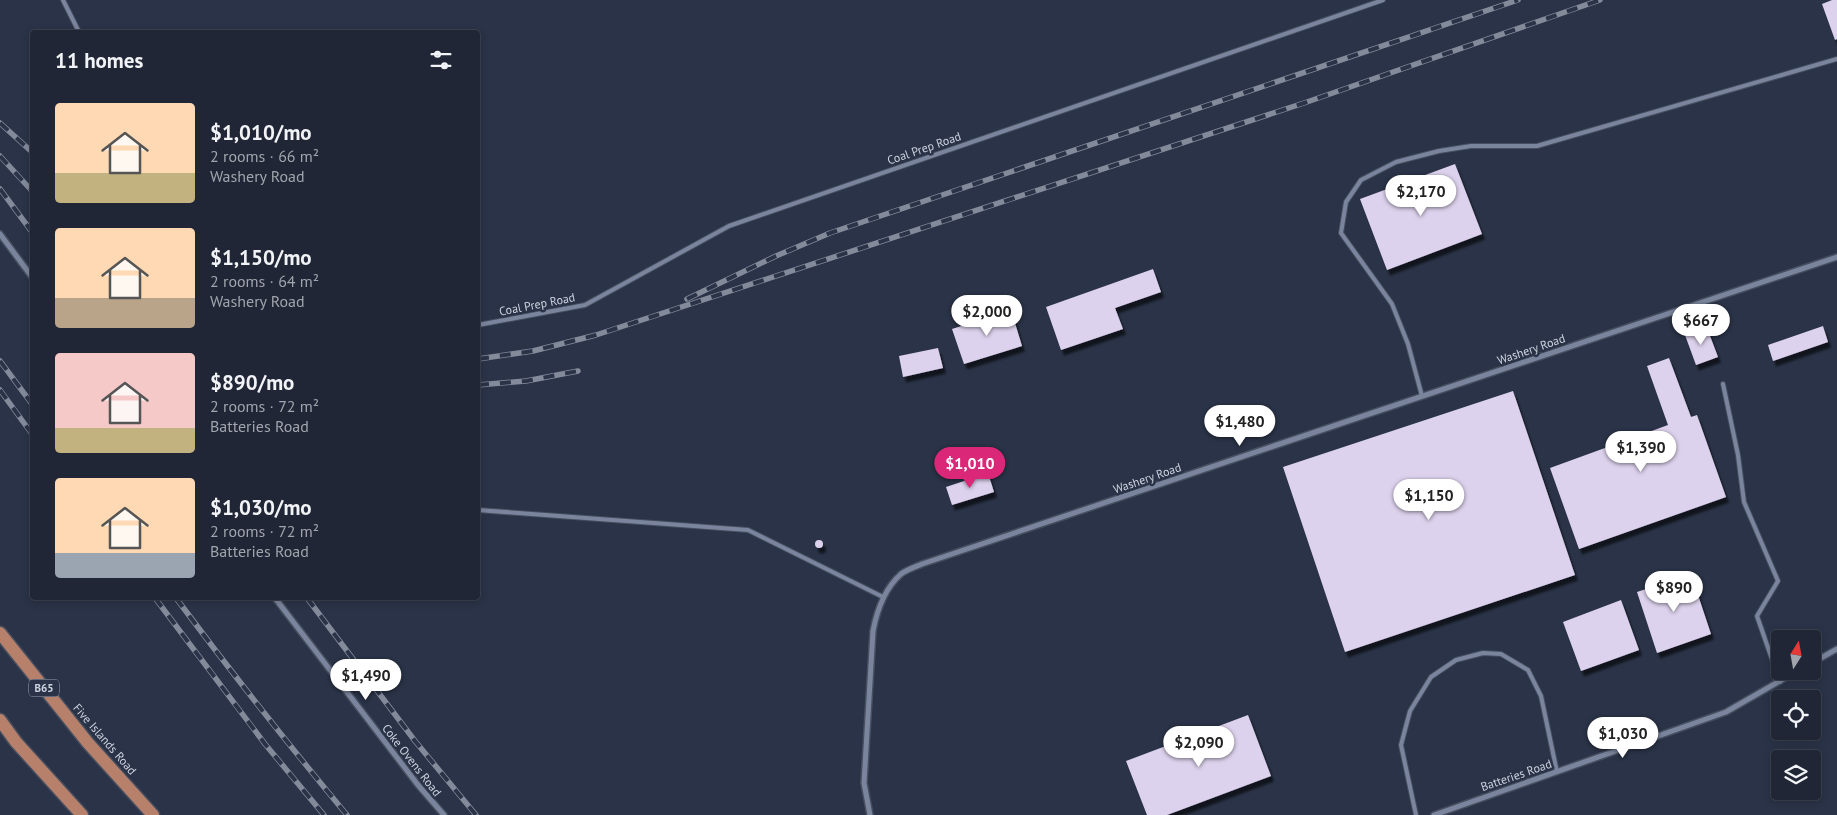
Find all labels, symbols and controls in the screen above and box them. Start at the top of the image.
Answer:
icon: filters [427,46,455,74]
text: 11 homes [55,47,143,74]
text: $1,010/mo [210,119,312,146]
icon: home [95,123,155,183]
street label: Coal Prep Road [885,128,963,168]
text: 2 rooms · 66 m² [210,146,319,166]
text: Washery Road [210,166,305,186]
pin: $2,170 [1380,174,1462,217]
text: $2,170 [1396,181,1446,201]
text: $1,150/mo [210,244,312,271]
icon: home [95,248,155,308]
text: 2 rooms · 64 m² [210,271,319,291]
street label: Coal Prep Road [498,289,576,319]
text: Washery Road [210,291,305,311]
pin: $2,000 [946,294,1028,337]
text: $2,000 [962,301,1012,321]
pin: $667 [1671,304,1731,346]
text: $667 [1683,310,1719,330]
street label: Washery Road [1495,330,1567,368]
text: $890/mo [210,369,294,396]
icon: home [95,373,155,433]
text: 2 rooms · 72 m² [210,396,319,416]
pin: $1,480 [1199,404,1281,447]
text: $1,480 [1215,411,1265,431]
text: Batteries Road [210,416,309,436]
pin: $1,390 [1600,430,1682,473]
text: $1,390 [1616,437,1666,457]
pin: $1,010 [929,446,1011,489]
text: $1,010 [945,453,995,473]
street label: Washery Road [1111,459,1183,497]
pin: $1,150 [1388,478,1470,521]
text: $1,150 [1404,485,1454,505]
text: $1,030/mo [210,494,312,521]
icon: home [95,498,155,558]
text: 2 rooms · 72 m² [210,521,319,541]
text: Batteries Road [210,541,309,561]
pin: $890 [1644,570,1704,613]
text: $890 [1656,577,1692,597]
north arrow [1771,630,1821,680]
map controls [1771,630,1821,800]
pin: $1,490 [325,658,407,701]
text: $1,490 [341,665,391,685]
road number: B65 [29,680,59,696]
button: locate [1771,690,1821,740]
street label: Five Islands Road [70,700,140,778]
pin: $1,030 [1582,716,1664,759]
street label: Coke Ovens Road [379,721,445,799]
text: $1,030 [1598,723,1648,743]
pin: $2,090 [1158,726,1240,768]
text: $2,090 [1174,732,1224,752]
button: layers [1771,750,1821,800]
street label: Batteries Road [1479,756,1553,794]

